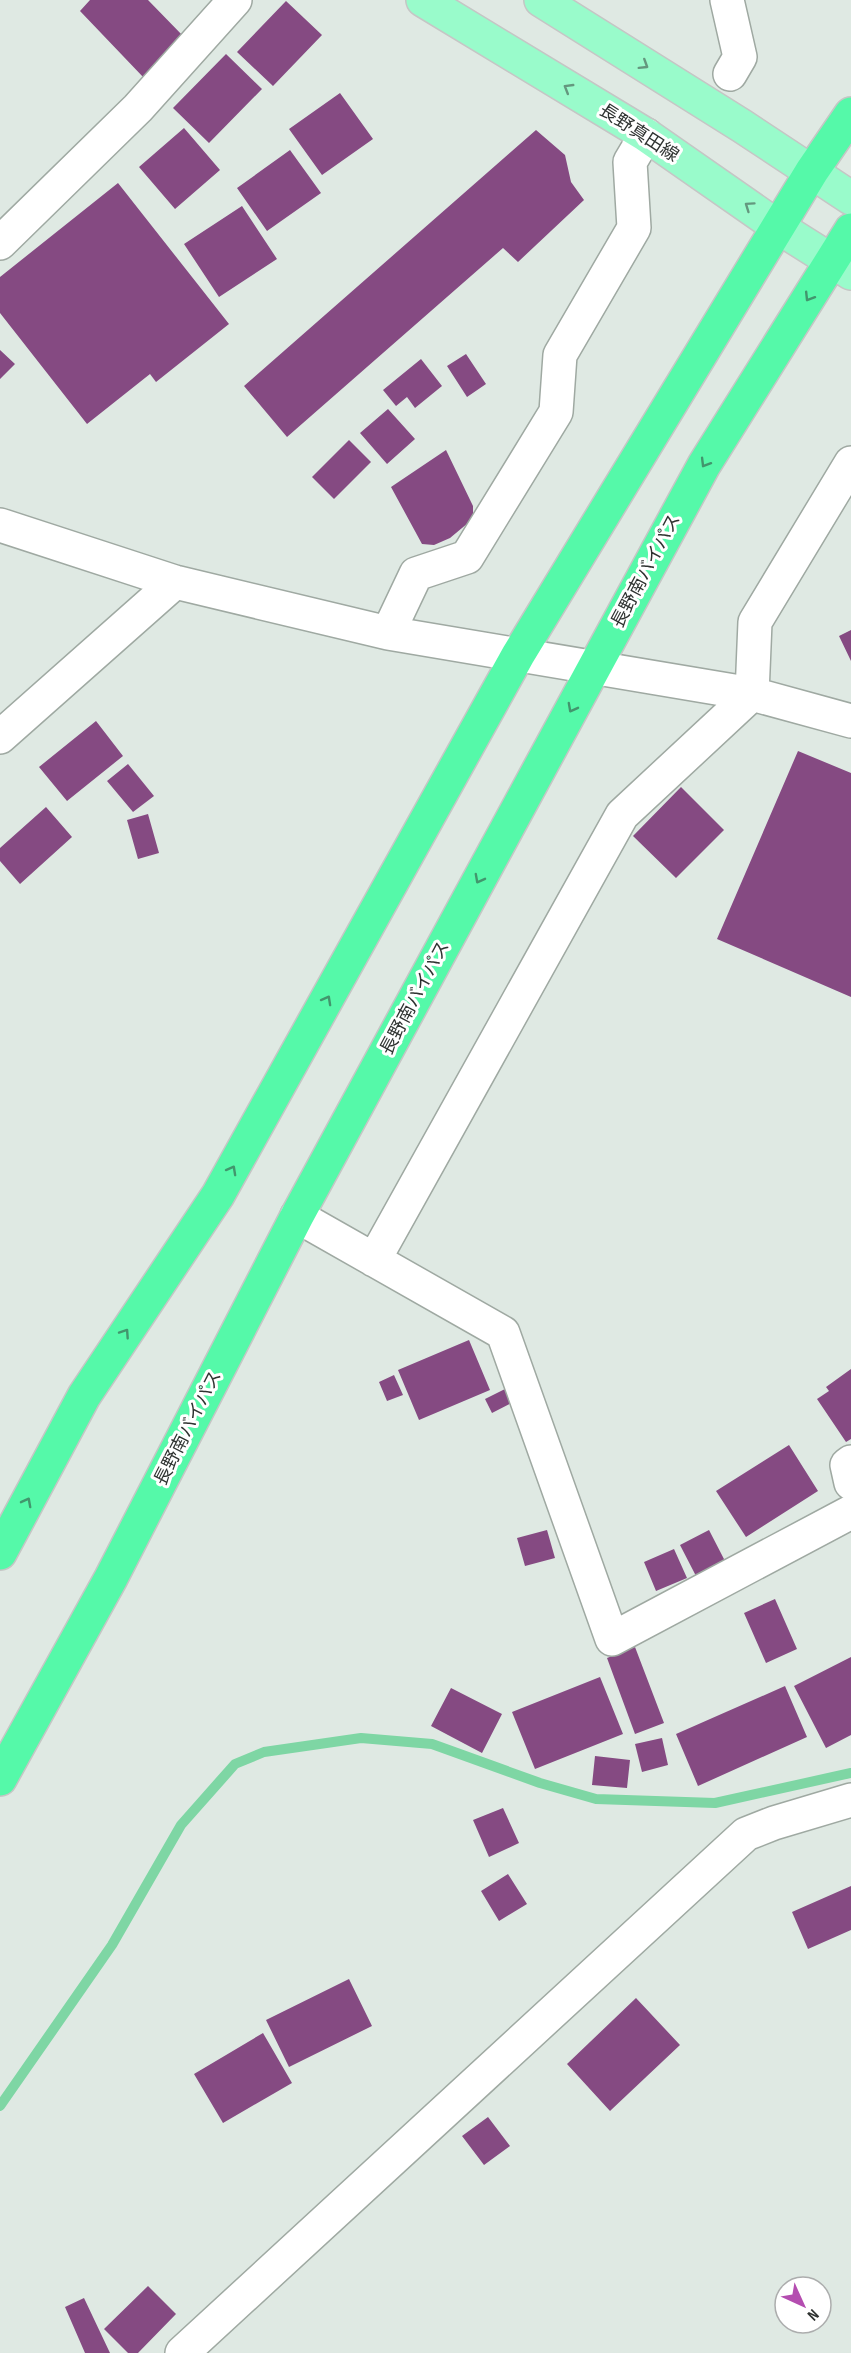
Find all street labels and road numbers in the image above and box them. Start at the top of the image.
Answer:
street label: 長野真田線 [596,100,682,166]
street label: 長野南バイパス [607,511,685,631]
street label: 長野南バイパス [376,938,454,1058]
street label: 長野南バイパス [150,1367,226,1489]

